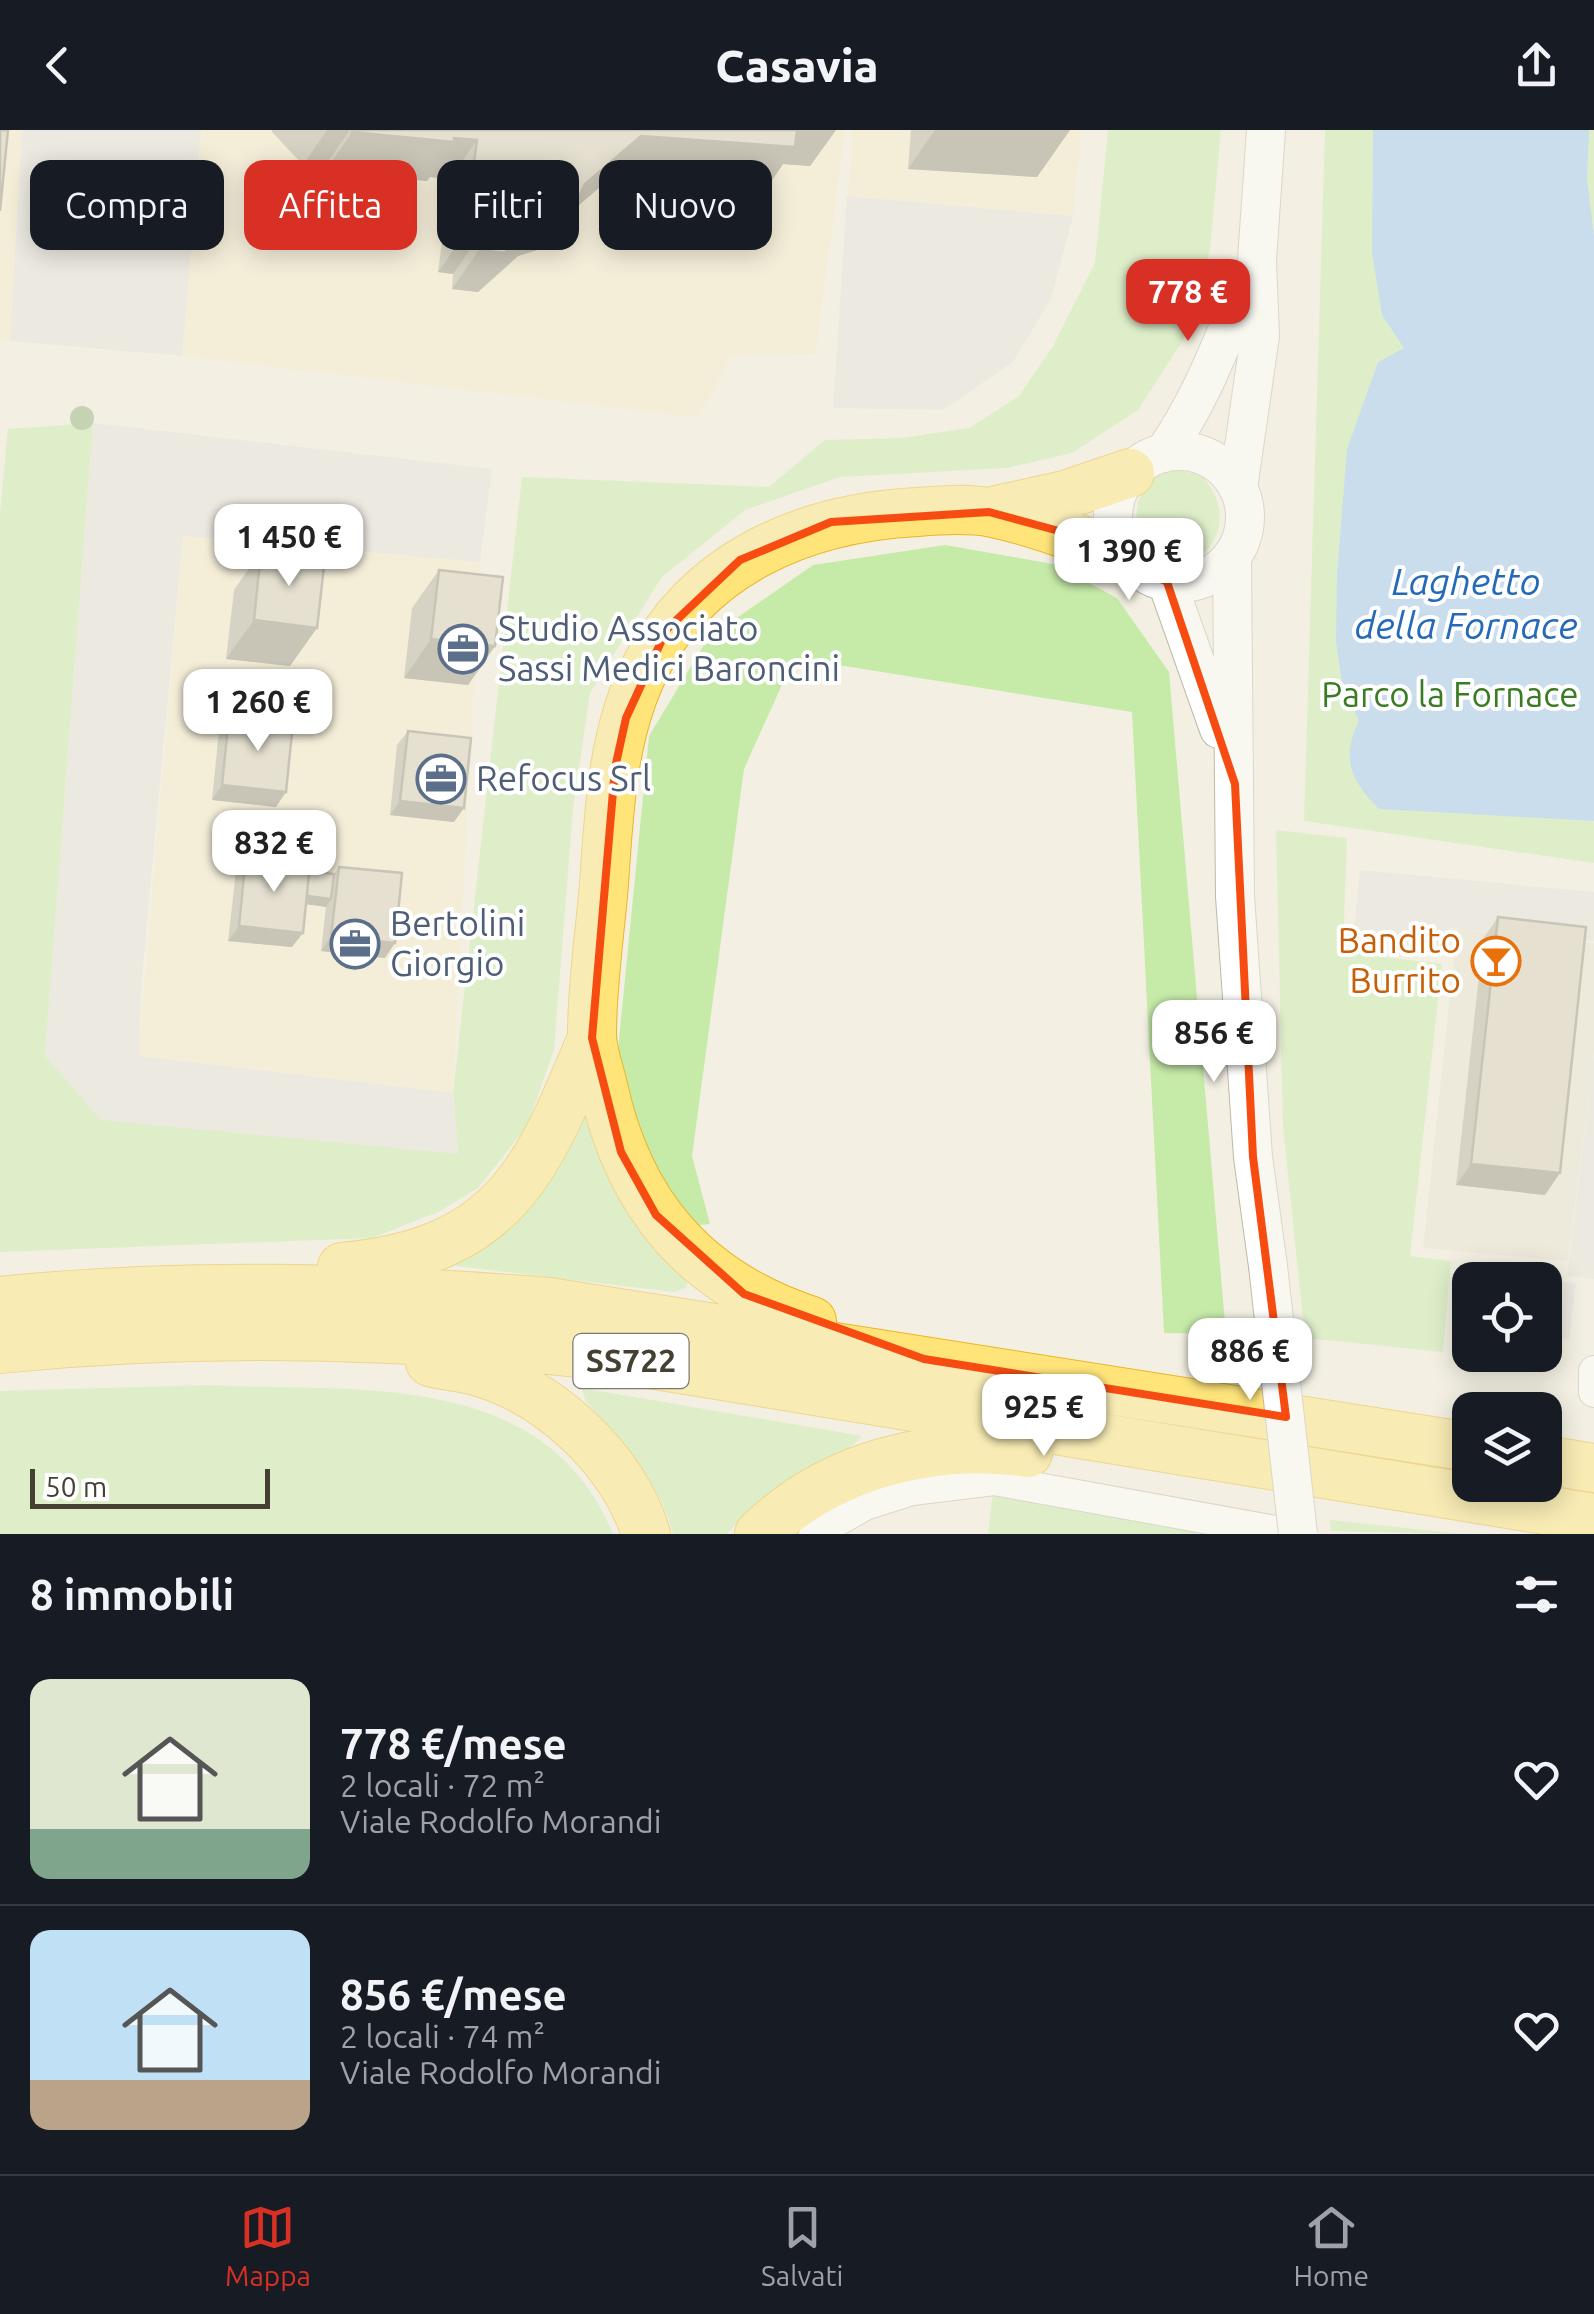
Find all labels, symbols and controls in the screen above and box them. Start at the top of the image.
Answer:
icon: back [30,38,85,93]
icon: share [1509,38,1564,93]
text: Casavia [715,40,879,91]
chip: Compra [30,160,224,250]
chip: Affitta [244,160,417,250]
chip: Filtri [437,160,579,250]
chip: Nuovo [599,160,772,250]
pin: 778 € [1118,259,1258,344]
text: 778 € [1148,273,1228,309]
pin: 1 450 € [197,504,381,589]
text: 1 450 € [236,518,342,554]
pin: 1 390 € [1037,518,1221,603]
text: 1 390 € [1076,532,1182,568]
water label: Laghetto della Fornace [1354,560,1578,646]
place label: Studio Associato Sassi Medici Baroncini [498,608,840,688]
office icon: Studio Associato Sassi Medici Baroncini [437,623,489,675]
pin: 1 260 € [166,669,350,754]
park label: Parco la Fornace [1321,674,1579,714]
text: 1 260 € [205,683,311,719]
office icon: Refocus Srl [415,753,467,805]
place label: Refocus Srl [476,758,651,798]
pin: 832 € [204,810,344,895]
text: 832 € [234,824,314,860]
place label: Bertolini Giorgio [390,903,525,983]
office icon: Bertolini Giorgio [329,918,381,970]
place label: Bandito Burrito [1338,920,1461,1000]
bar icon: Bandito Burrito [1470,935,1522,987]
pin: 856 € [1144,1000,1284,1085]
text: 856 € [1174,1014,1254,1050]
map controls [1452,1262,1562,1502]
button: locate [1452,1262,1562,1372]
pin: 886 € [1180,1318,1320,1403]
text: 886 € [1210,1332,1290,1368]
road number: SS722 [574,1334,688,1388]
pin: 925 € [974,1374,1114,1459]
text: 925 € [1004,1388,1084,1424]
button: layers [1452,1392,1562,1502]
scale bar [30,1464,270,1508]
text: 50 m [45,1471,107,1502]
icon: filters [1509,1567,1564,1622]
text: 8 immobili [30,1571,234,1618]
icon: home [110,1719,230,1839]
text: 778 €/mese [340,1720,567,1767]
icon: heart [1509,1752,1564,1807]
text: 2 locali · 72 m² [340,1767,545,1803]
text: Viale Rodolfo Morandi [340,1803,661,1839]
icon: home [110,1970,230,2090]
text: 856 €/mese [340,1971,567,2018]
icon: heart [1509,2003,1564,2058]
text: 2 locali · 74 m² [340,2018,545,2054]
text: Viale Rodolfo Morandi [340,2054,661,2090]
tab: Mappa [225,2200,311,2291]
tab: Salvati [761,2200,843,2291]
tab: Home [1293,2200,1369,2291]

